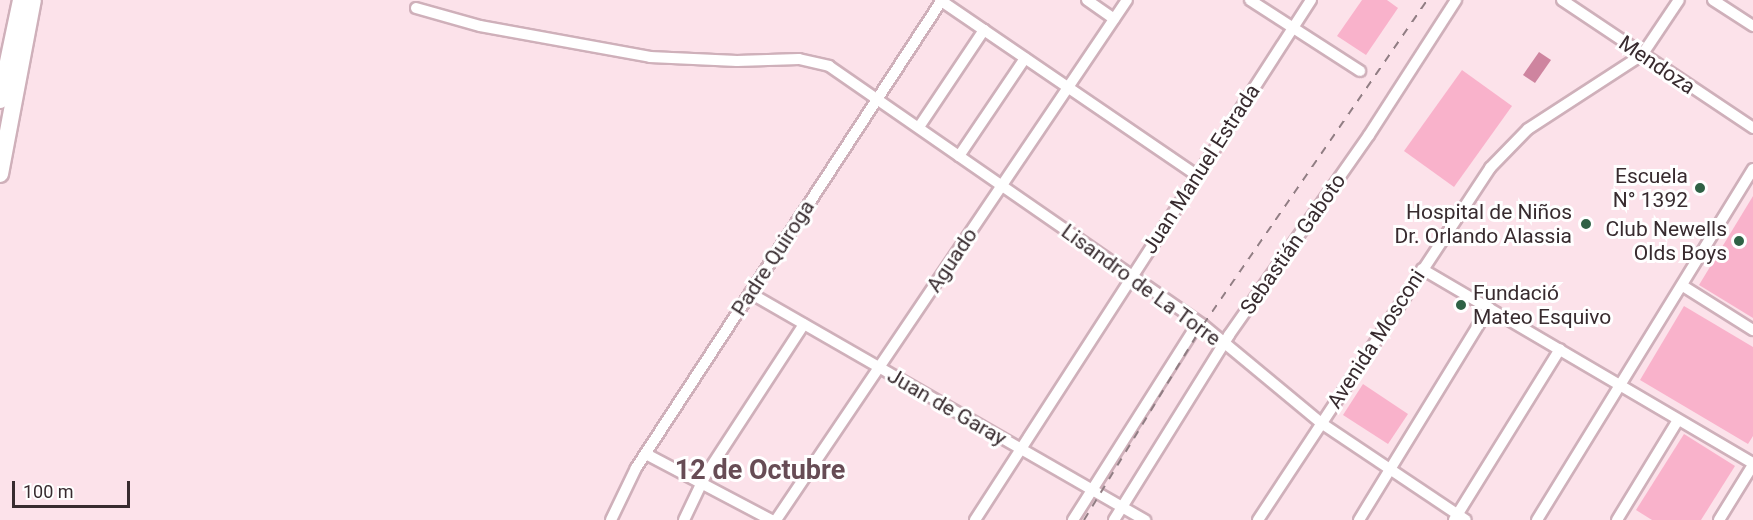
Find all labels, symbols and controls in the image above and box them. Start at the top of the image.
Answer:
street label: Mendoza [1614,30,1700,100]
street label: Juan Manuel Estrada [1137,80,1265,258]
place label: Escuela N° 1392 [1613,163,1688,213]
street label: Sebastián Gaboto [1235,169,1351,319]
marker: Escuela N° 1392 [1693,181,1707,195]
street label: Padre Quiroga [726,195,820,321]
place label: Hospital de Niños Dr. Orlando Alassia [1394,199,1572,249]
marker: Hospital de Niños Dr. Orlando Alassia [1577,215,1595,233]
place label: Club Newells Olds Boys [1606,216,1727,266]
street label: Lisandro de La Torre [1056,219,1226,351]
street label: Aguado [921,223,983,297]
marker: Club Newells Olds Boys [1732,234,1746,248]
street label: Avenida Mosconi [1322,265,1430,413]
place label: Fundació Mateo Esquivo [1473,280,1611,330]
marker: Fundació Mateo Esquivo [1454,298,1468,312]
street label: Juan de Garay [883,363,1011,451]
district label: 12 de Octubre [675,455,845,487]
scale bar [15,469,134,507]
text: 100 m [23,481,74,502]

